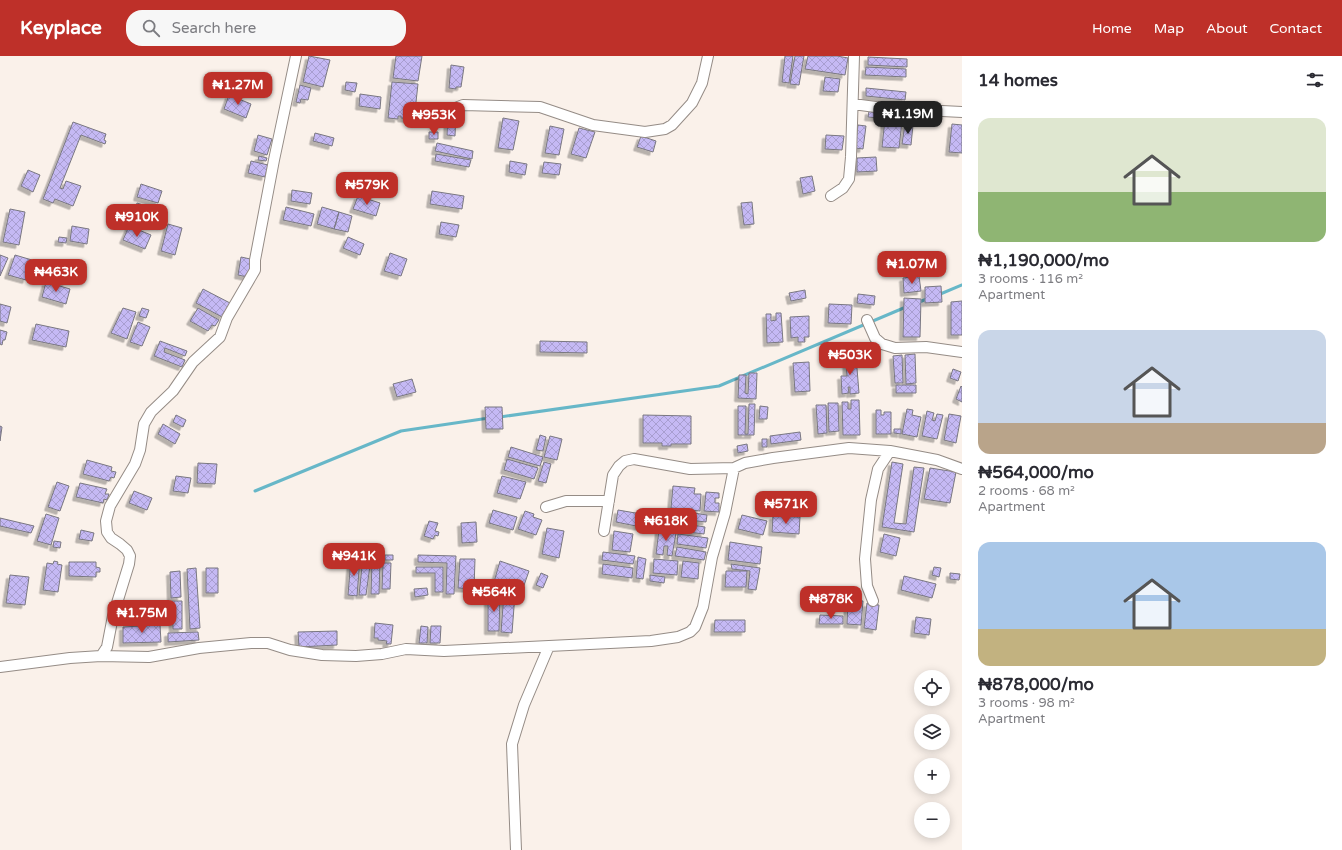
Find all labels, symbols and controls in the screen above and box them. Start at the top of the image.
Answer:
search box [126,10,406,46]
text: Keyplace [20,17,102,39]
icon: search [140,17,162,39]
text: Search here [172,19,256,37]
text: Home [1092,20,1132,37]
text: Map [1154,20,1184,37]
text: About [1206,20,1248,37]
text: Contact [1270,20,1322,37]
icon: filters [1304,69,1326,91]
text: 14 homes [978,70,1058,91]
pin: ₦1.27M [205,72,271,106]
text: ₦1.27M [212,77,264,93]
pin: ₦1.19M [875,101,941,135]
pin: ₦953K [406,102,462,136]
text: ₦1.19M [882,106,934,122]
text: ₦953K [412,107,456,123]
icon: home [1116,144,1188,216]
pin: ₦579K [339,172,395,206]
text: ₦579K [345,177,389,193]
pin: ₦910K [109,204,165,238]
text: ₦910K [115,209,159,225]
text: ₦1,190,000/mo [978,250,1109,271]
pin: ₦1.07M [879,251,945,285]
text: ₦1.07M [886,256,938,272]
pin: ₦463K [28,259,84,293]
text: ₦463K [34,264,78,280]
text: 3 rooms · 116 m² [978,271,1083,287]
text: Apartment [978,287,1045,303]
pin: ₦503K [822,342,878,376]
text: ₦503K [828,347,872,363]
icon: home [1116,356,1188,428]
text: ₦564,000/mo [978,462,1094,483]
text: 2 rooms · 68 m² [978,483,1075,499]
pin: ₦571K [758,491,814,525]
text: ₦571K [764,496,808,512]
text: Apartment [978,499,1045,515]
pin: ₦618K [638,508,694,542]
text: ₦618K [644,513,688,529]
pin: ₦941K [326,543,382,577]
text: ₦941K [332,548,376,564]
icon: home [1116,568,1188,640]
pin: ₦564K [466,579,522,613]
text: ₦564K [472,584,516,600]
pin: ₦878K [803,586,859,620]
text: ₦878K [809,591,853,607]
pin: ₦1.75M [109,600,175,634]
text: ₦1.75M [116,605,168,621]
map controls [914,670,950,838]
button: locate [914,670,950,706]
text: ₦878,000/mo [978,674,1094,695]
text: 3 rooms · 98 m² [978,695,1075,711]
text: Apartment [978,711,1045,727]
button: layers [914,714,950,750]
button: + [914,758,950,794]
button: − [914,802,950,838]

